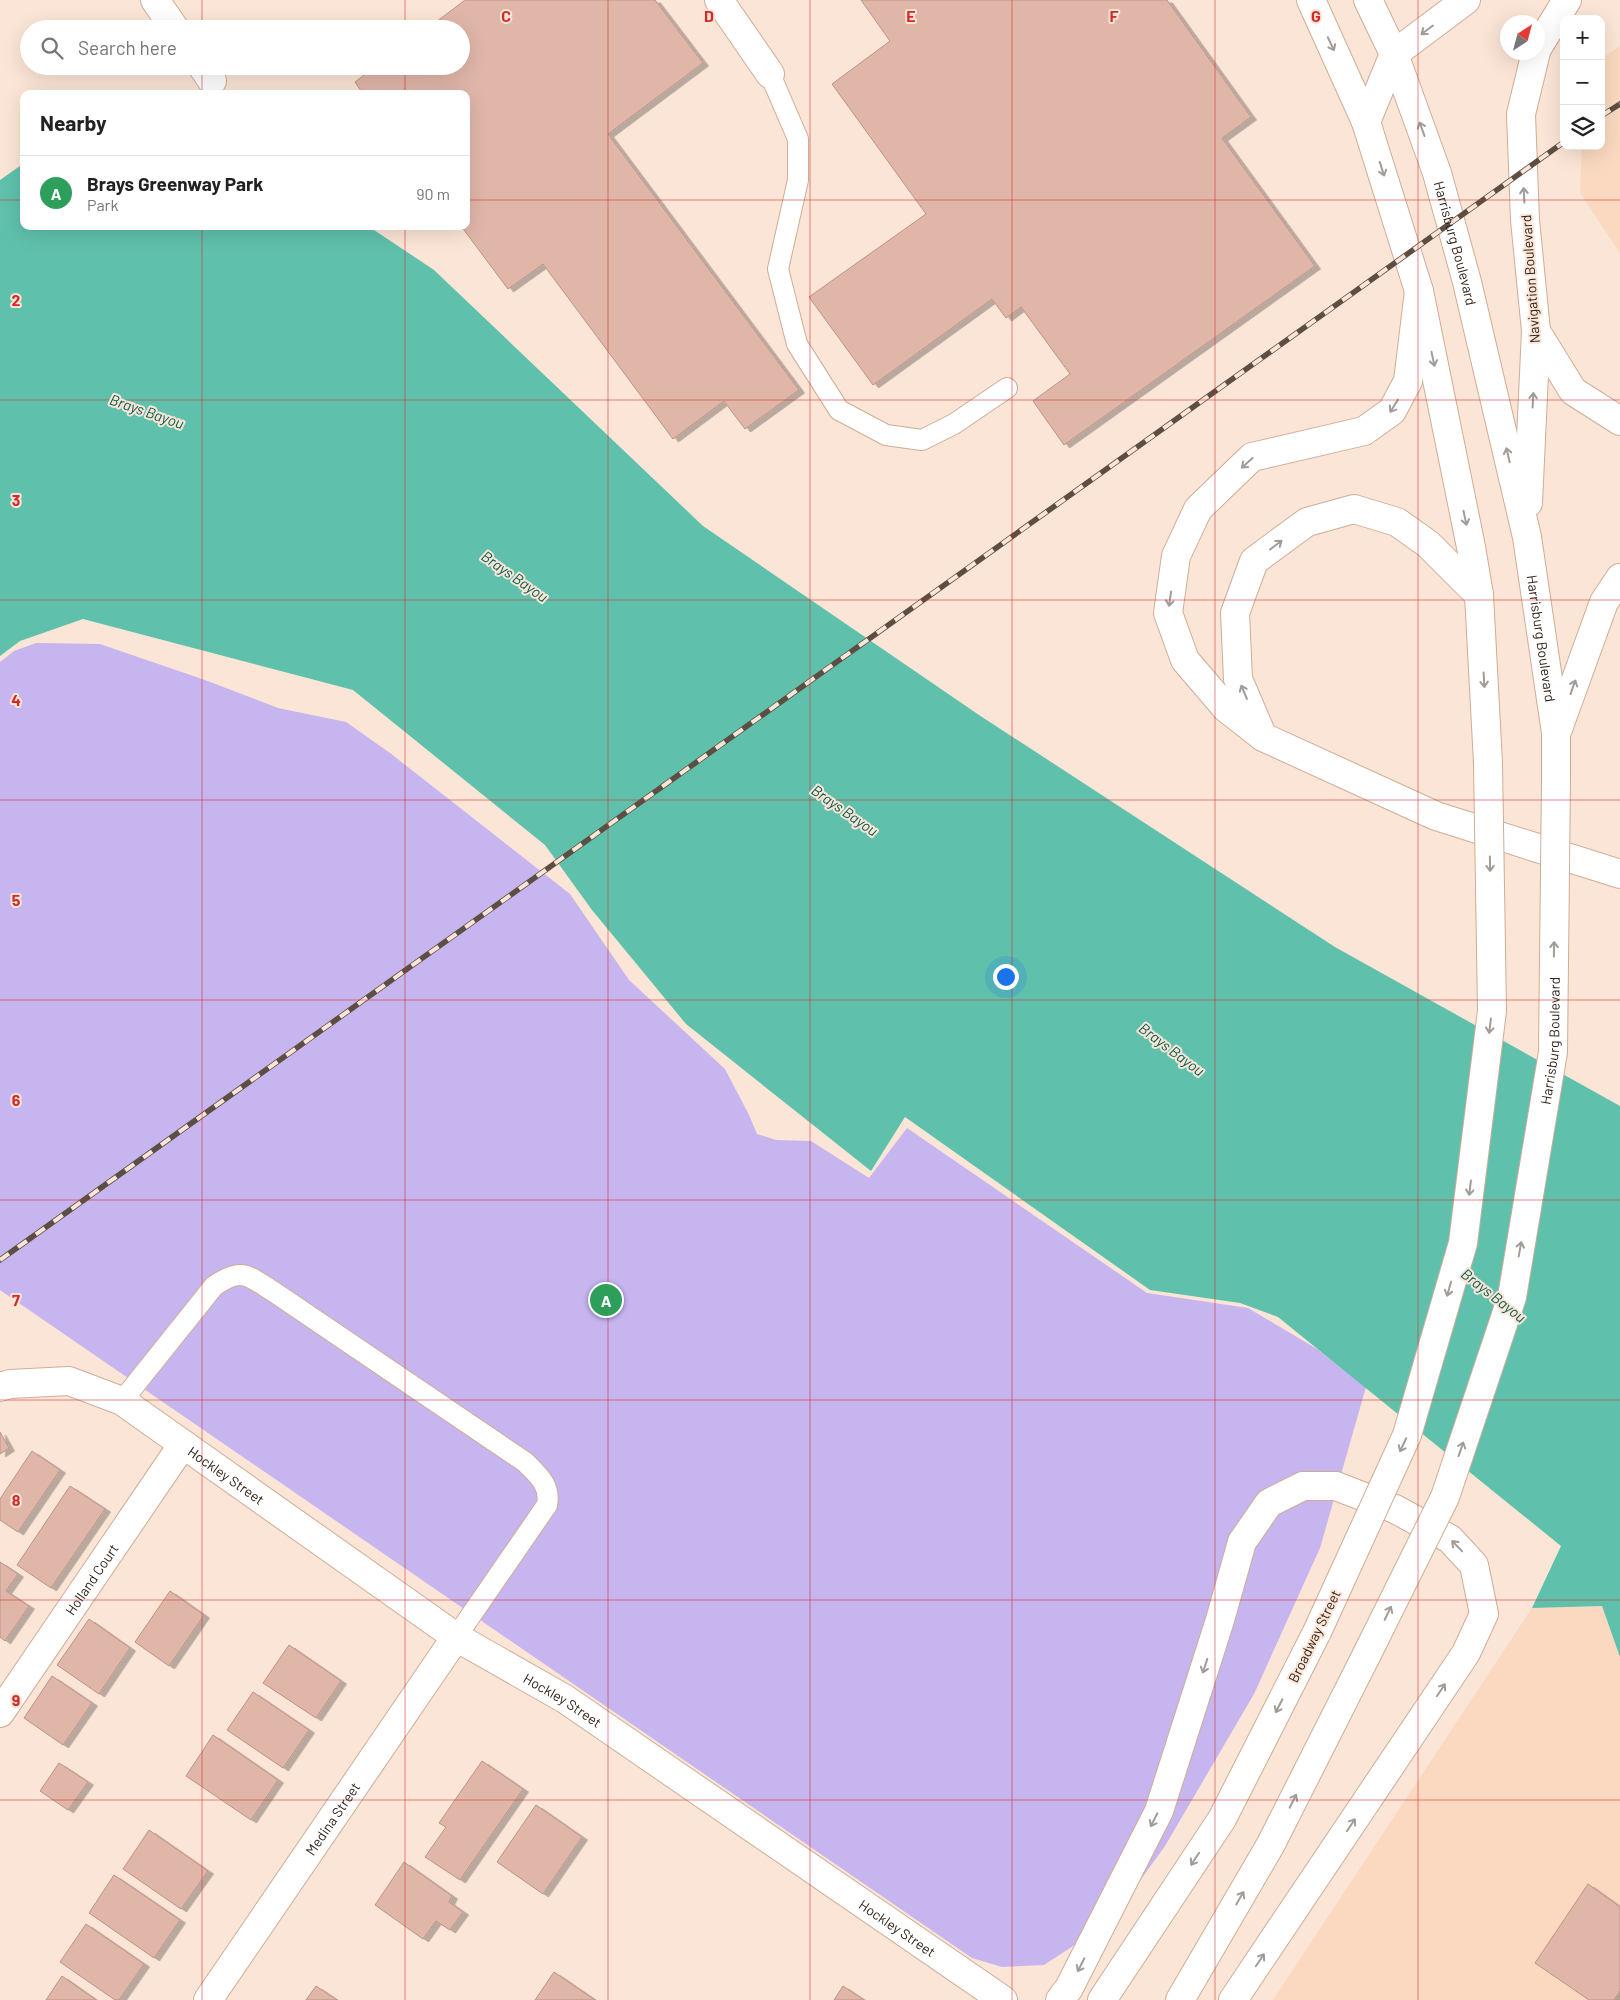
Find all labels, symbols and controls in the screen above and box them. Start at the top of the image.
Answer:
text: C [501,6,511,25]
text: D [704,6,714,25]
text: E [906,6,916,25]
text: F [1110,6,1119,25]
text: G [1311,6,1321,25]
north arrow [1500,15,1545,60]
map controls [1560,15,1605,150]
button: + [1560,15,1605,60]
search box [20,20,470,75]
one-way arrow [1421,24,1434,35]
icon: search [38,34,66,62]
text: Search here [78,36,177,59]
one-way arrow [1326,36,1336,51]
button: − [1560,60,1605,105]
button: layers [1560,105,1605,150]
text: Nearby [40,110,106,135]
one-way arrow [1417,122,1426,137]
one-way arrow [1377,160,1387,176]
text: Brays Greenway Park [87,172,263,195]
street label: Harrisburg Boulevard [1431,179,1481,307]
text: A [51,184,61,203]
text: 90 m [416,184,450,203]
one-way arrow [1520,187,1529,203]
text: Park [87,195,118,214]
street label: Navigation Boulevard [1517,214,1543,344]
text: 2 [12,290,21,309]
one-way arrow [1429,351,1438,367]
water label: Brays Bayou [108,390,187,432]
one-way arrow [1528,393,1538,409]
one-way arrow [1389,398,1399,412]
one-way arrow [1503,448,1512,464]
one-way arrow [1241,456,1254,468]
text: 3 [12,490,20,509]
one-way arrow [1461,510,1471,526]
one-way arrow [1269,540,1283,550]
water label: Brays Bayou [478,546,552,606]
street label: Harrisburg Boulevard [1524,574,1560,703]
one-way arrow [1165,590,1175,606]
one-way arrow [1479,671,1488,687]
one-way arrow [1569,680,1578,696]
one-way arrow [1238,685,1248,700]
text: 4 [11,690,21,709]
water label: Brays Bayou [808,780,882,840]
one-way arrow [1485,856,1495,872]
text: 5 [12,890,21,909]
one-way arrow [1549,941,1559,958]
your location [993,964,1019,990]
street label: Harrisburg Boulevard [1536,977,1562,1106]
one-way arrow [1485,1018,1495,1034]
water label: Brays Bayou [1136,1019,1208,1080]
text: 6 [12,1090,21,1109]
one-way arrow [1465,1179,1475,1195]
one-way arrow [1515,1241,1525,1257]
water label: Brays Bayou [1458,1264,1530,1326]
pin: A [590,1281,622,1319]
one-way arrow [1444,1281,1454,1297]
text: 7 [12,1290,20,1309]
one-way arrow [1397,1437,1407,1452]
one-way arrow [1457,1441,1466,1457]
street label: Hockley Street [185,1442,268,1507]
text: 8 [12,1490,21,1509]
street label: Holland Court [61,1540,121,1618]
one-way arrow [1451,1540,1463,1553]
street label: Broadway Street [1284,1587,1344,1685]
one-way arrow [1383,1605,1393,1620]
one-way arrow [1200,1658,1209,1674]
street label: Hockley Street [521,1669,605,1730]
one-way arrow [1437,1683,1447,1697]
text: 9 [12,1690,20,1709]
one-way arrow [1274,1699,1284,1714]
street label: Medina Street [301,1779,363,1858]
one-way arrow [1288,1793,1298,1808]
one-way arrow [1149,1813,1159,1828]
one-way arrow [1346,1818,1356,1832]
one-way arrow [1190,1852,1200,1866]
one-way arrow [1235,1891,1245,1905]
street label: Hockley Street [856,1895,939,1960]
one-way arrow [1256,1953,1266,1967]
one-way arrow [1076,1958,1086,1973]

